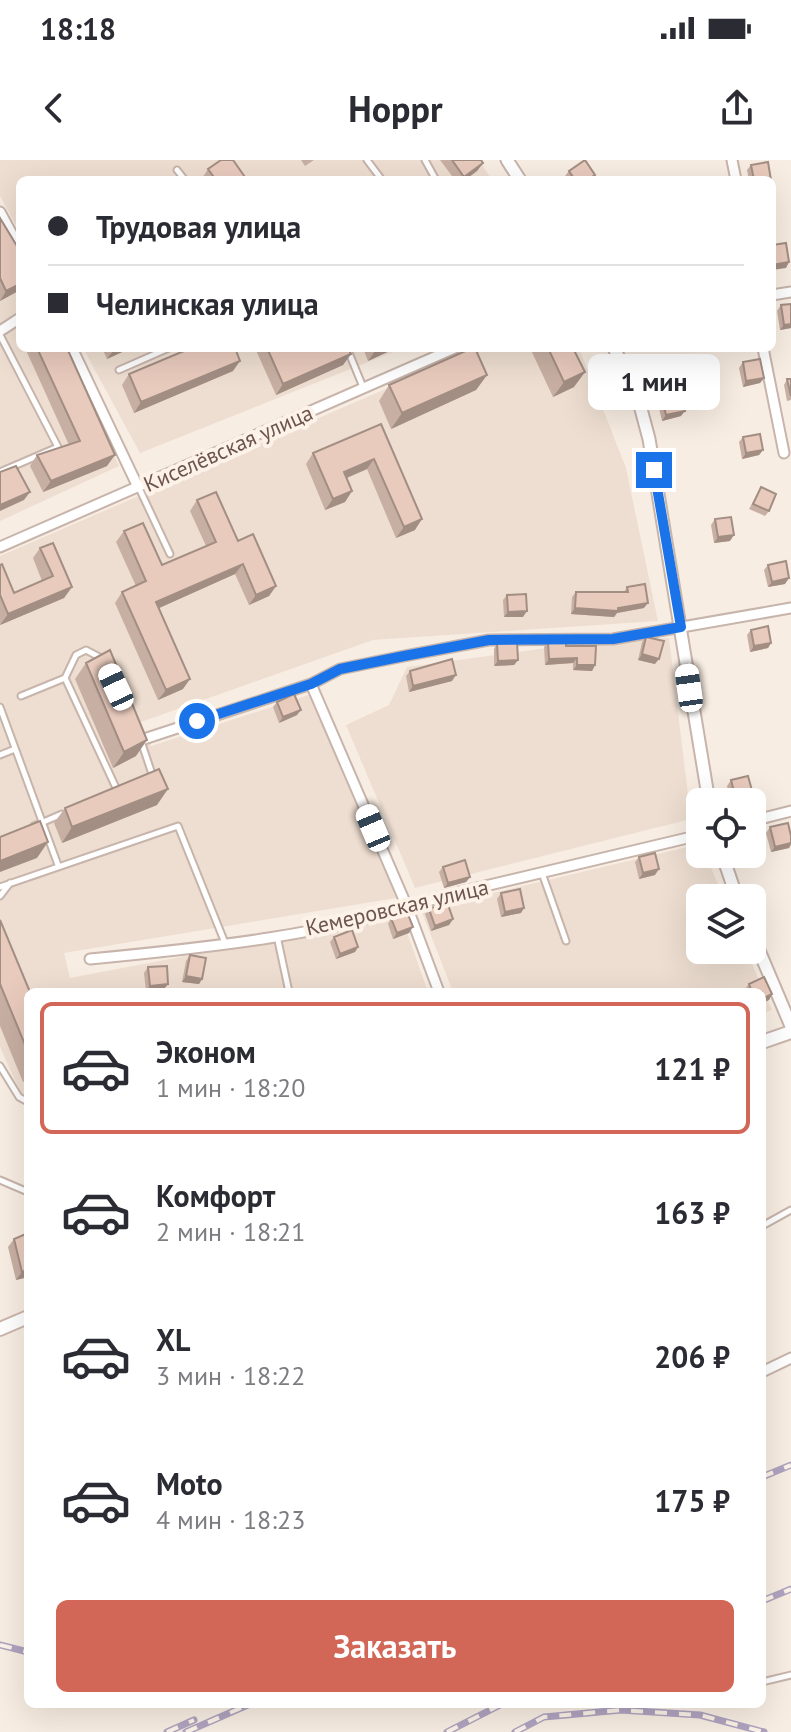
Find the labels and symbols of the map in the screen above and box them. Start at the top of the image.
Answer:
callout: 1 мин [588,354,720,410]
street label: Киселёвская улица [139,398,317,498]
route end [636,452,672,488]
car [95,660,137,714]
car [674,663,704,713]
route start [179,703,215,739]
car [353,801,393,855]
street label: Кемеровская улица [303,872,491,942]

